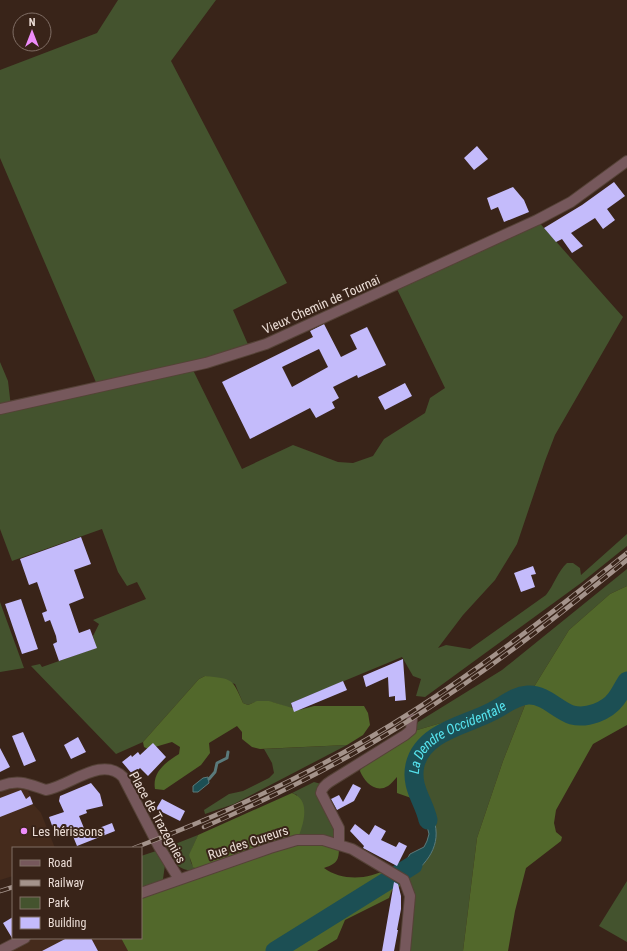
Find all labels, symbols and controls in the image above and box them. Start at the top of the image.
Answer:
north arrow [12,12,52,52]
text: N [29,16,36,29]
street label: Vieux Chemin de Tournai [260,272,382,337]
water label: La Dendre Occidentale [406,697,509,775]
street label: Place de Trazegnies [126,769,189,866]
street label: Rue des Cureurs [206,822,290,863]
place label: Les hérissons [32,824,103,839]
marker: Les hérissons [19,826,29,836]
legend [12,847,142,939]
text: Road [48,856,72,870]
text: Railway [48,876,84,890]
text: Park [48,896,70,910]
text: Building [48,916,86,930]

